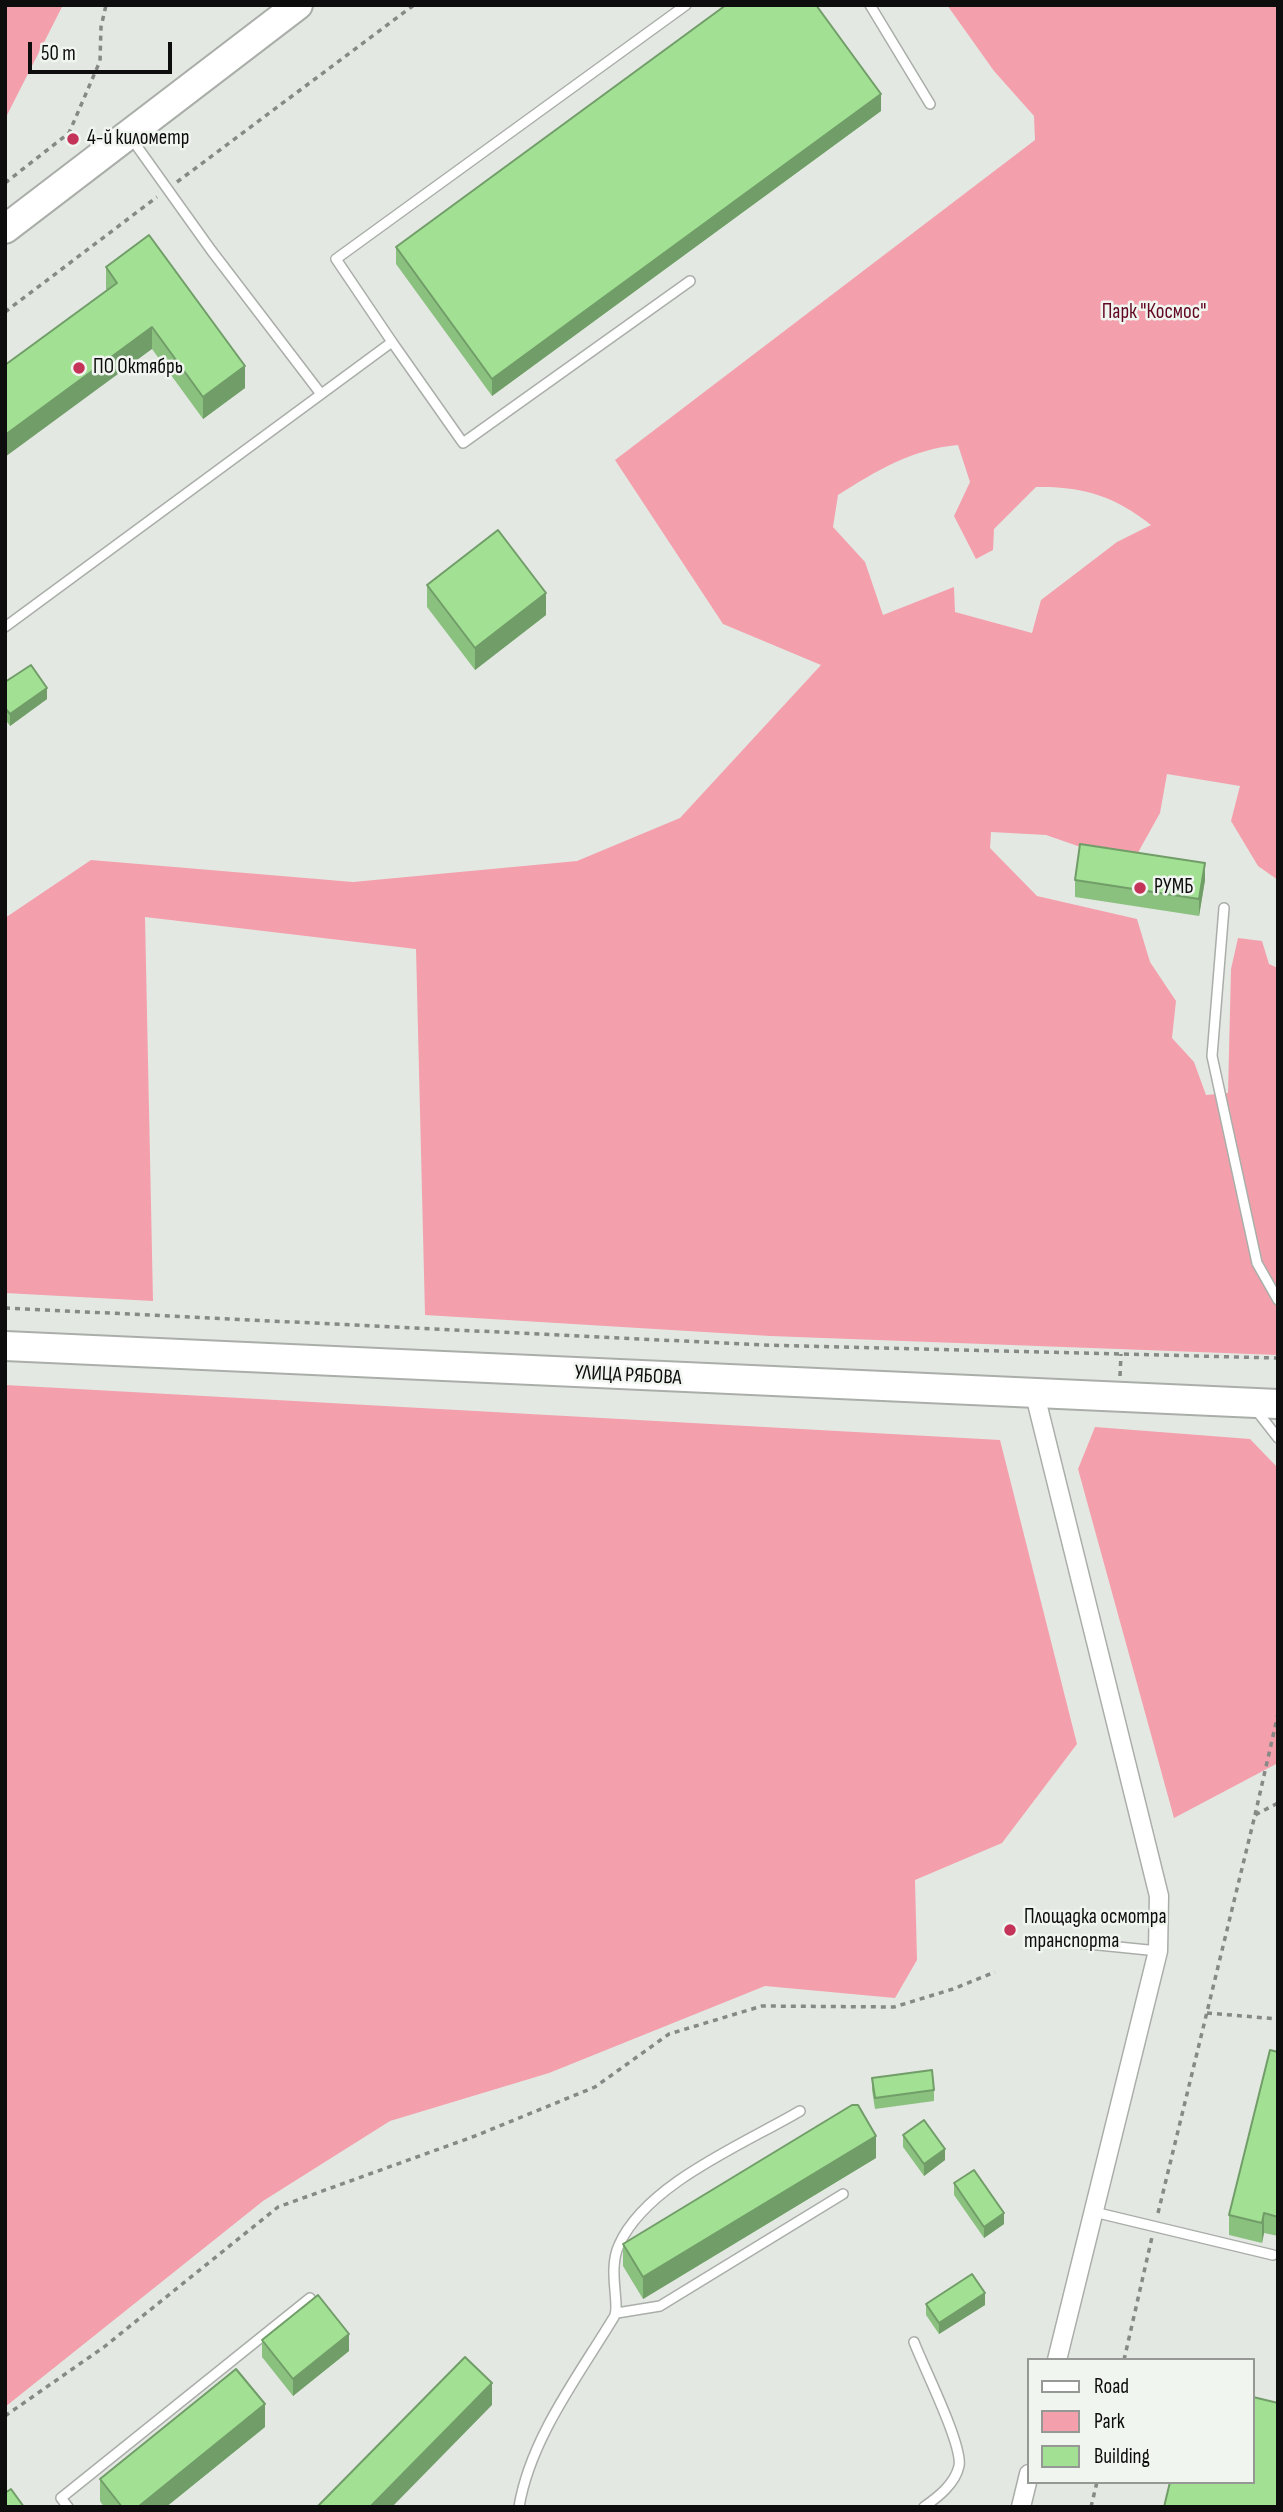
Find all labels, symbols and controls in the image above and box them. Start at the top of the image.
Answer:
scale bar [32,28,175,72]
text: 50 m [41,41,76,66]
place label: 4-й километр [87,126,189,152]
marker: 4-й километр [65,131,81,147]
park label: Парк "Космос" [1102,300,1206,326]
place label: ПО Октябрь [93,355,183,381]
marker: ПО Октябрь [71,360,87,376]
place label: РУМБ [1154,875,1193,901]
marker: РУМБ [1132,880,1148,896]
street label: УЛИЦА РЯБОВА [574,1361,682,1391]
place label: Площадка осмотра транспорта [1024,1905,1167,1955]
marker: Площадка осмотра транспорта [1002,1922,1018,1938]
legend [1028,2358,1255,2484]
text: Road [1094,2374,1129,2399]
text: Park [1094,2409,1125,2434]
text: Building [1094,2444,1150,2469]

